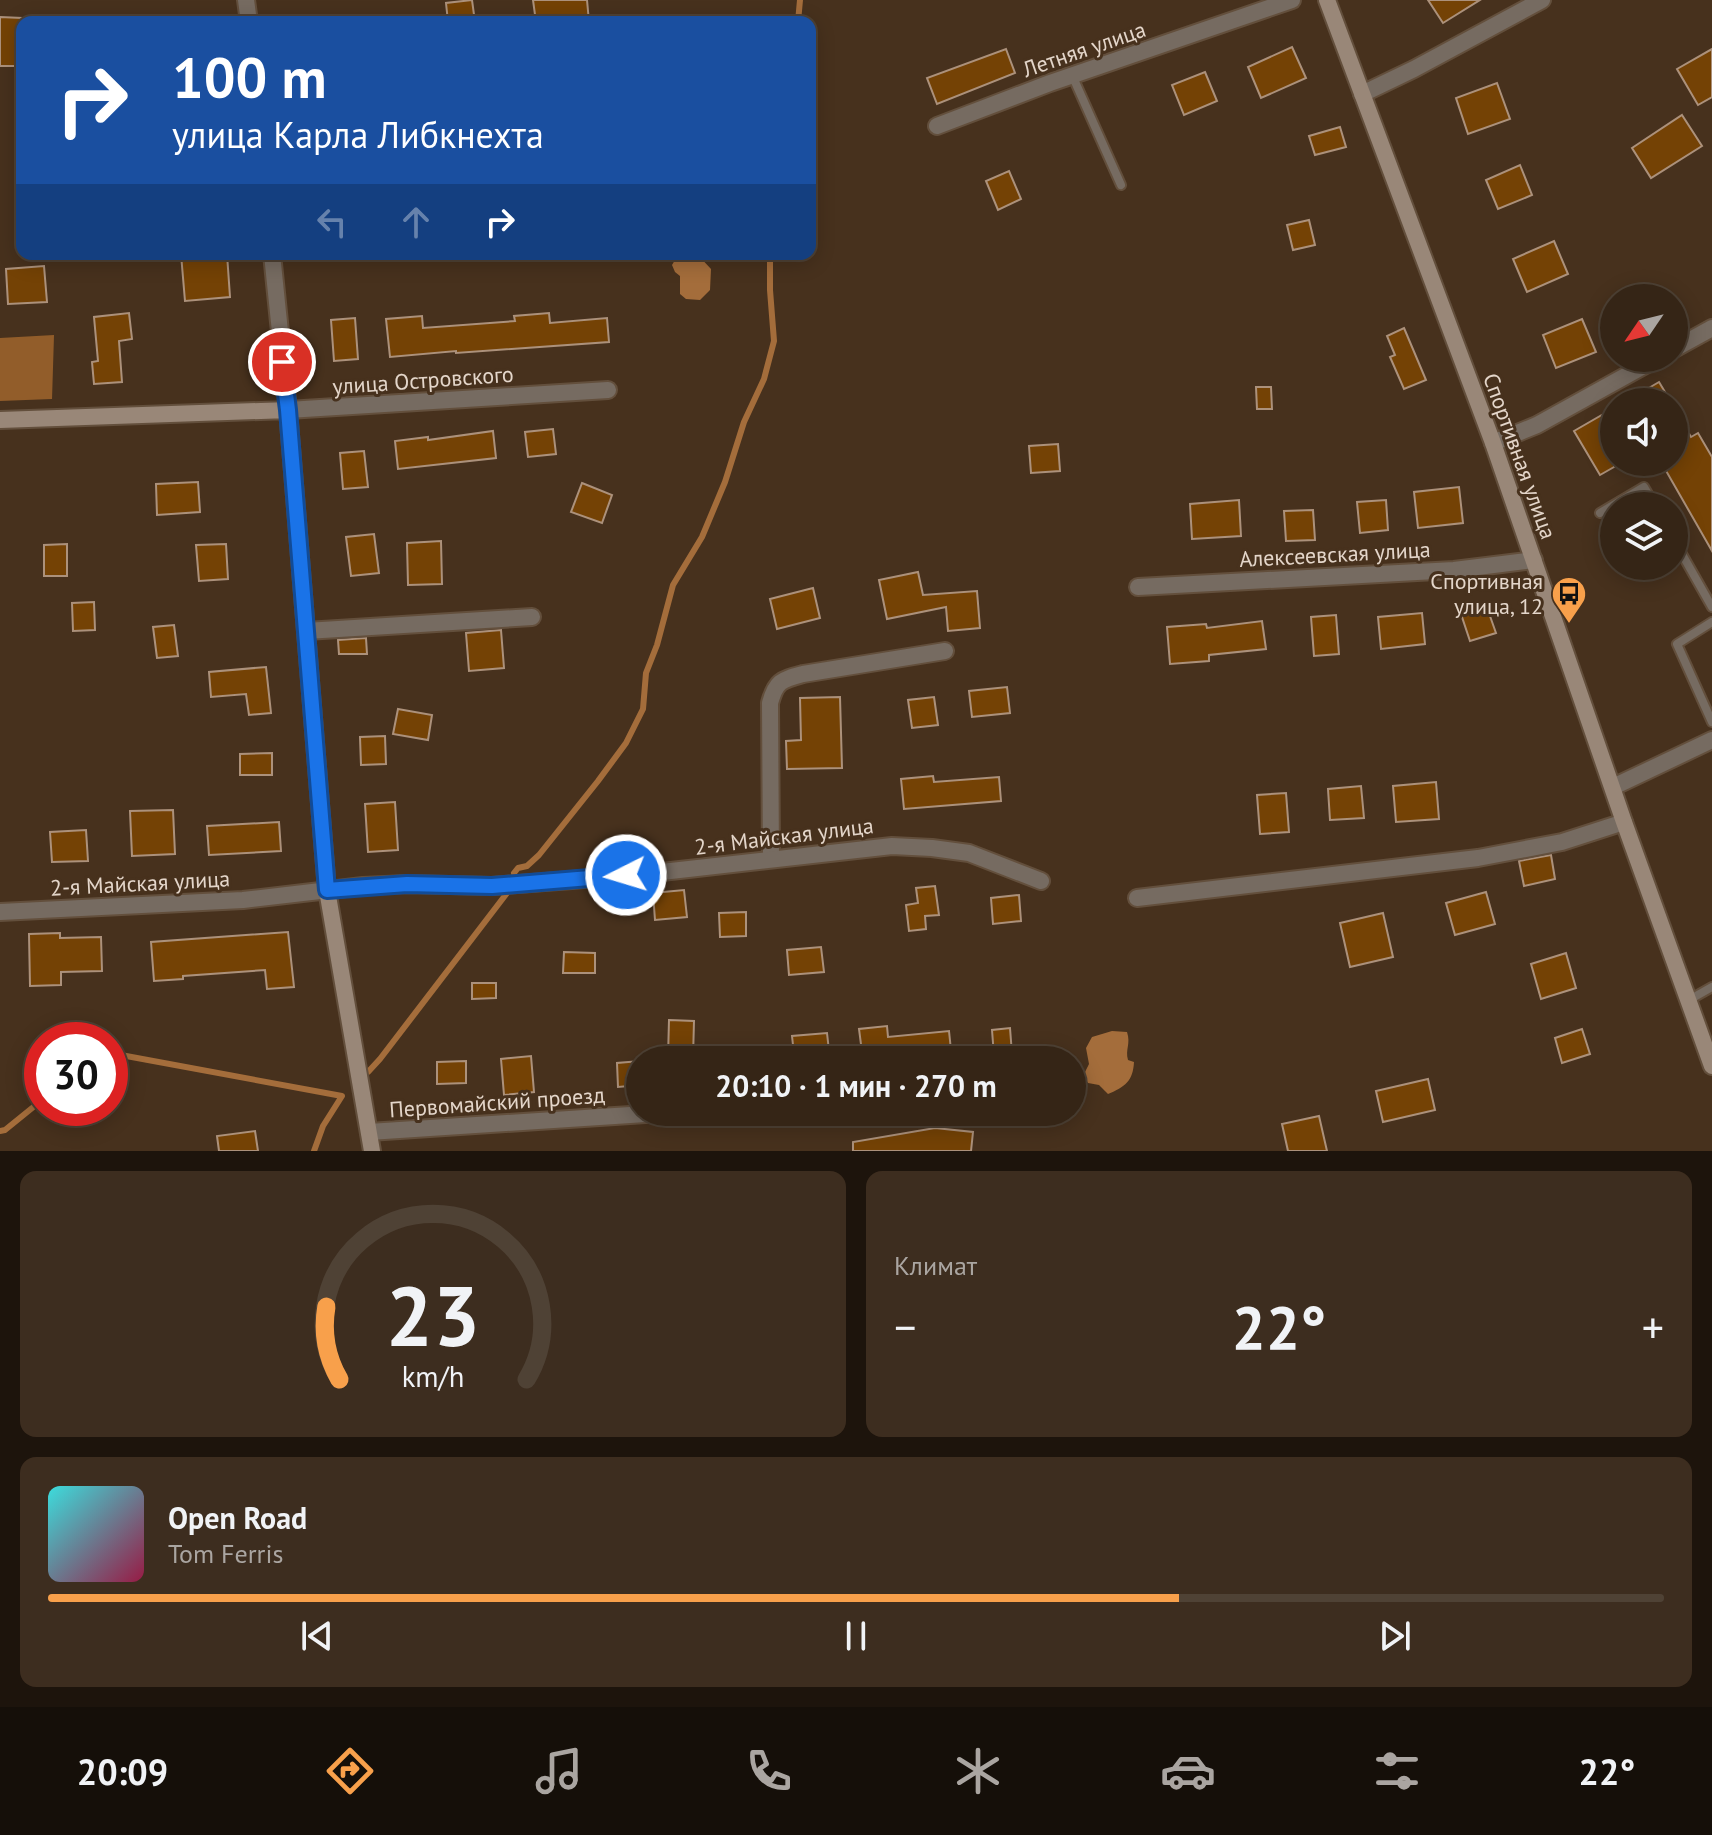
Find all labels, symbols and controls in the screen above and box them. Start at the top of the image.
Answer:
street label: Летняя улица [1018,15,1149,83]
text: 100 m [172,41,327,113]
icon: right [40,48,144,152]
text: улица Карла Либкнехта [172,111,544,158]
icon: left [310,200,354,244]
icon: ahead [394,200,438,244]
icon: right [478,200,522,244]
north arrow [1600,284,1688,372]
map controls [1600,284,1688,580]
pin [248,328,316,396]
icon: arrive [260,340,304,384]
street label: улица Островского [332,360,514,400]
street label: Спортивная улица [1477,369,1563,543]
button: sound [1600,388,1688,476]
button: layers [1600,492,1688,580]
street label: Алексеевская улица [1239,535,1431,573]
place label: Спортивная улица, 12 [1430,567,1543,620]
bus stop icon: Спортивная улица, 12 [1550,575,1588,625]
street label: 2-я Майская улица [693,811,875,861]
position arrow [584,833,668,917]
street label: 2-я Майская улица [49,864,231,902]
speed limit sign: 30 [24,1022,128,1126]
text: 20:10 · 1 мин · 270 m [715,1066,997,1105]
street label: Первомайский проезд [388,1080,606,1124]
text: Климат [894,1249,977,1282]
text: 23 [386,1261,480,1369]
text: 22° [1232,1288,1326,1366]
text: − [894,1298,916,1355]
text: + [1642,1298,1664,1355]
text: km/h [402,1358,464,1395]
text: Open Road [168,1498,307,1537]
text: Tom Ferris [168,1537,283,1570]
icon: previous [295,1614,339,1658]
icon: pause [834,1614,878,1658]
icon: next [1373,1614,1417,1658]
icon: directions [322,1743,378,1799]
icon: music [531,1743,587,1799]
icon: phone [741,1743,797,1799]
icon: climate [950,1743,1006,1799]
icon: car [1160,1743,1216,1799]
icon: filters [1369,1743,1425,1799]
text: 20:09 [77,1748,168,1795]
text: 22° [1579,1748,1635,1795]

